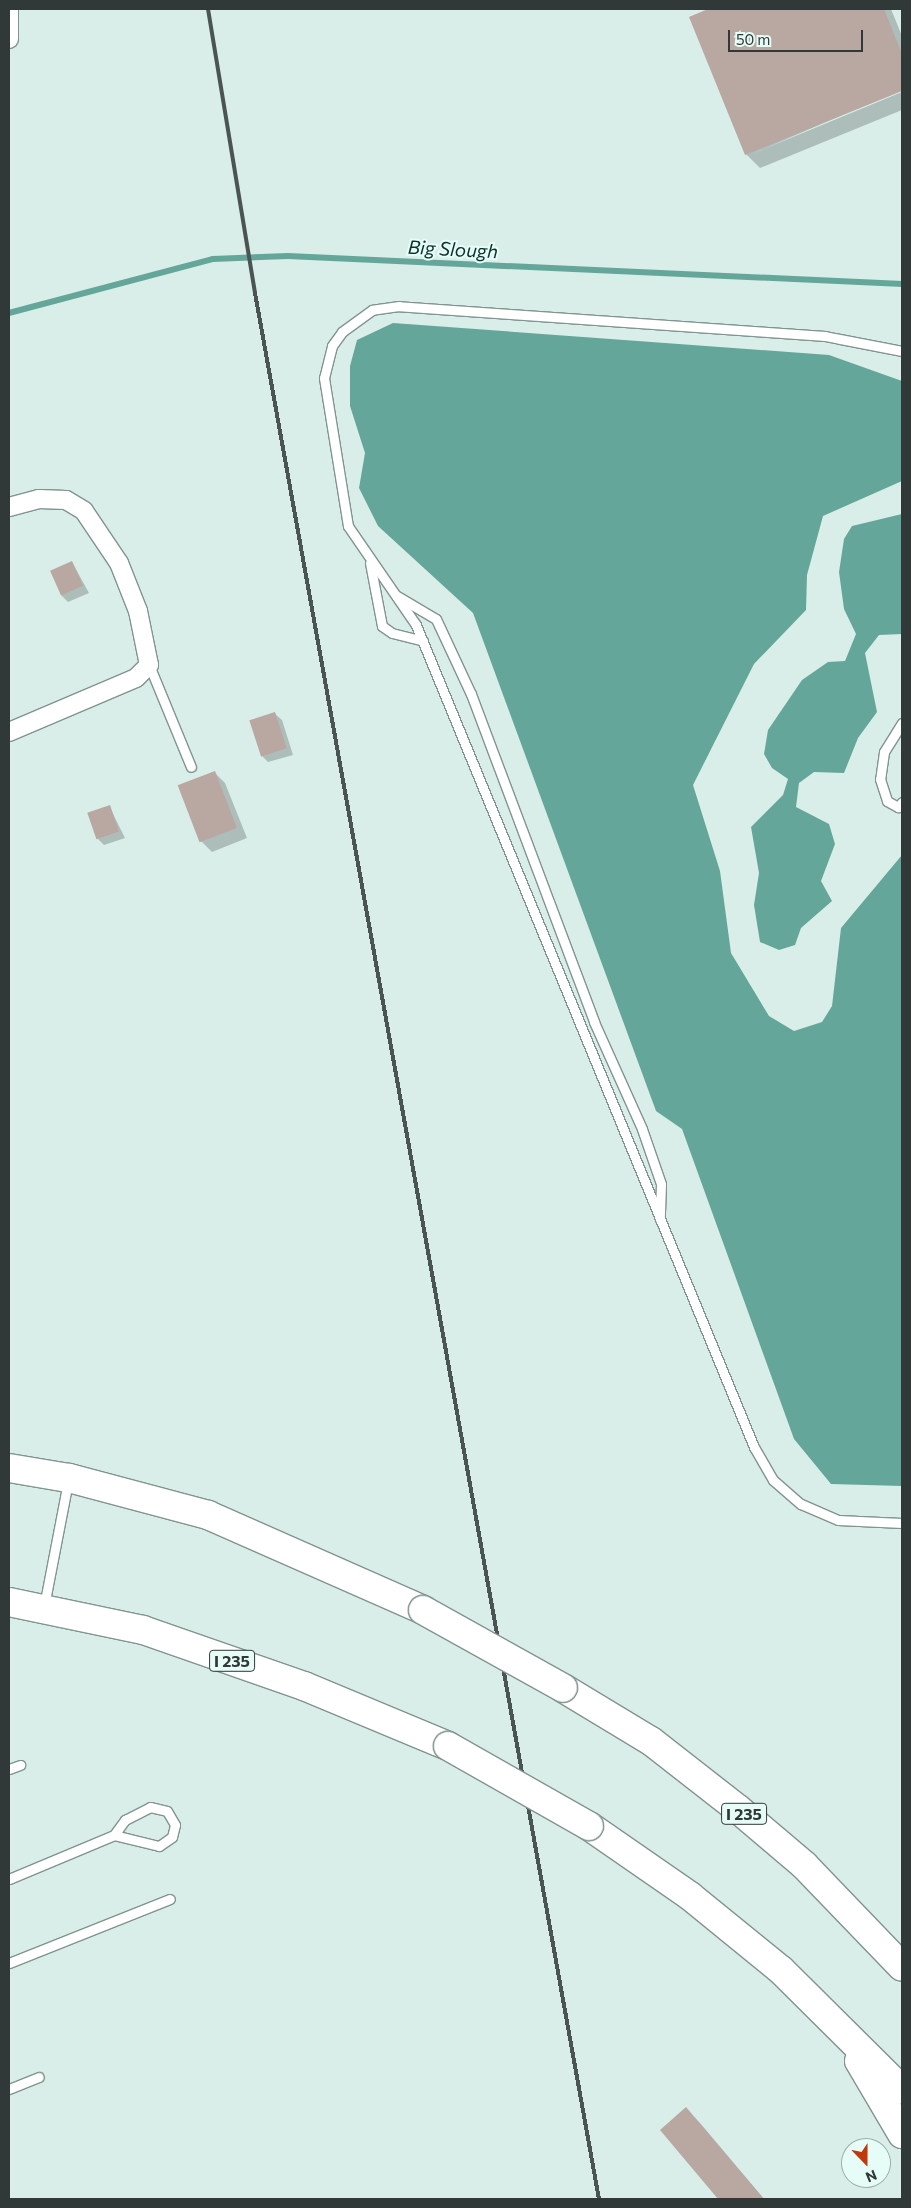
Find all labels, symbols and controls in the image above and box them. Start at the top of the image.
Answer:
scale bar [731,20,866,52]
text: 50 m [736,30,770,48]
water label: Big Slough [407,235,499,263]
road number: I 235 [208,1648,256,1674]
road number: I 235 [720,1800,768,1828]
north arrow [841,2138,891,2188]
text: N [863,2167,879,2186]

